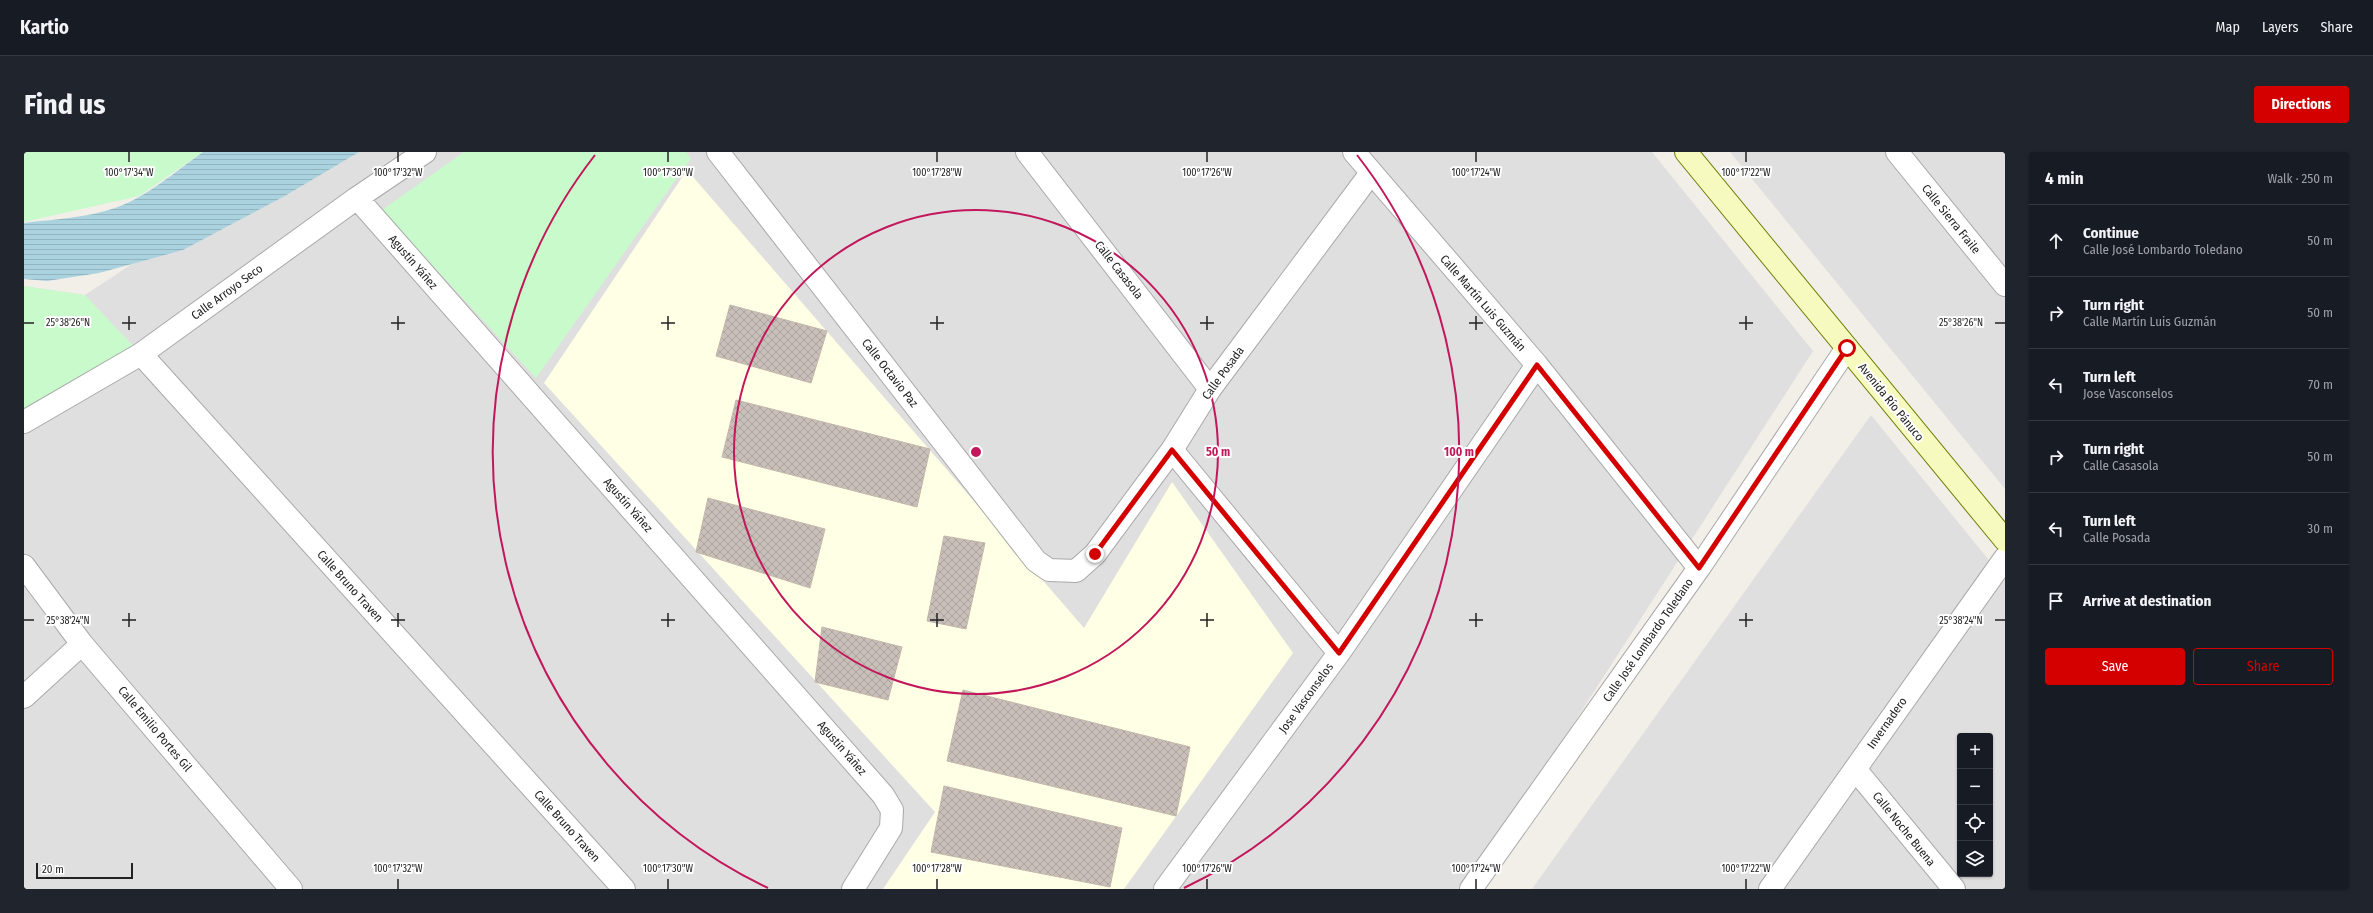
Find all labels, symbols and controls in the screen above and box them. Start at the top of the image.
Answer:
text: Kartio [20,16,69,39]
text: Map [2216,19,2240,36]
text: Layers [2262,19,2298,36]
text: Share [2320,19,2353,36]
button: Directions [2254,86,2349,123]
text: Find us [24,88,106,121]
text: 100°17'34"W [104,167,154,179]
text: 100°17'32"W [373,167,423,179]
text: 100°17'30"W [643,167,693,179]
text: 100°17'28"W [912,167,962,179]
text: 100°17'26"W [1182,167,1232,179]
text: 100°17'24"W [1452,167,1501,179]
text: 100°17'22"W [1721,167,1771,179]
text: 4 min [2045,168,2084,189]
text: Walk · 250 m [2268,171,2333,186]
street label: Calle Sierra Fraile [1919,182,1983,256]
text: Continue [2083,224,2139,242]
icon: ahead [2045,230,2067,252]
street label: Agustín Yáñez [386,232,440,292]
text: 50 m [2307,233,2333,248]
street label: Calle Casasola [1092,238,1146,302]
text: Calle José Lombardo Toledano [2083,242,2243,257]
street label: Calle Martín Luis Guzmán [1437,252,1529,354]
street label: Calle Arroyo Seco [189,261,265,323]
text: Turn right [2083,296,2144,314]
icon: right [2045,302,2067,324]
text: 50 m [2307,305,2333,320]
text: Calle Martín Luis Guzmán [2083,314,2216,329]
text: 25°38'26"N [46,317,90,329]
text: 25°38'26"N [1939,317,1983,329]
street label: Calle Octavio Paz [859,336,921,410]
route start [1838,339,1856,357]
street label: Calle Posada [1199,344,1247,402]
street label: Avenida Río Pánuco [1855,360,1927,444]
text: Turn left [2083,368,2136,386]
icon: left [2045,374,2067,396]
text: 70 m [2308,377,2333,392]
text: Jose Vasconselos [2083,386,2173,401]
text: Turn right [2083,440,2144,458]
centre of rings [969,445,983,459]
text: 50 m [1206,445,1230,459]
text: 100 m [1444,445,1474,459]
icon: right [2045,446,2067,468]
text: 50 m [2307,449,2333,464]
text: Calle Casasola [2083,458,2159,473]
street label: Agustín Yáñez [601,475,655,535]
text: Turn left [2083,512,2136,530]
icon: left [2045,518,2067,540]
text: 30 m [2307,521,2333,536]
text: Calle Posada [2083,530,2150,545]
route end [1086,545,1104,563]
street label: Calle Bruno Traven [314,547,386,625]
street label: Calle José Lombardo Toledano [1600,576,1696,704]
icon: arrive [2045,590,2067,612]
text: Arrive at destination [2083,592,2211,610]
text: 25°38'24"N [46,615,90,627]
text: 25°38'24"N [1939,615,1983,627]
button: Save [2045,648,2185,685]
button: Share [2193,648,2333,685]
street label: Jose Vasconselos [1276,660,1336,736]
street label: Calle Emilio Portes Gil [115,684,195,774]
street label: Invernadero [1864,695,1910,751]
street label: Agustín Yáñez [815,718,869,778]
map controls [1957,733,1993,877]
button: + [1957,733,1993,769]
button: − [1957,769,1993,805]
street label: Calle Bruno Traven [531,787,603,865]
street label: Calle Noche Buena [1870,789,1938,869]
button: locate [1957,805,1993,841]
button: layers [1957,841,1993,877]
scale bar [36,861,133,880]
text: 20 m [42,863,64,876]
text: 100°17'32"W [373,863,423,875]
text: 100°17'30"W [643,863,693,875]
text: 100°17'28"W [912,863,962,875]
text: 100°17'26"W [1182,863,1232,875]
text: 100°17'24"W [1452,863,1501,875]
text: 100°17'22"W [1721,863,1771,875]

